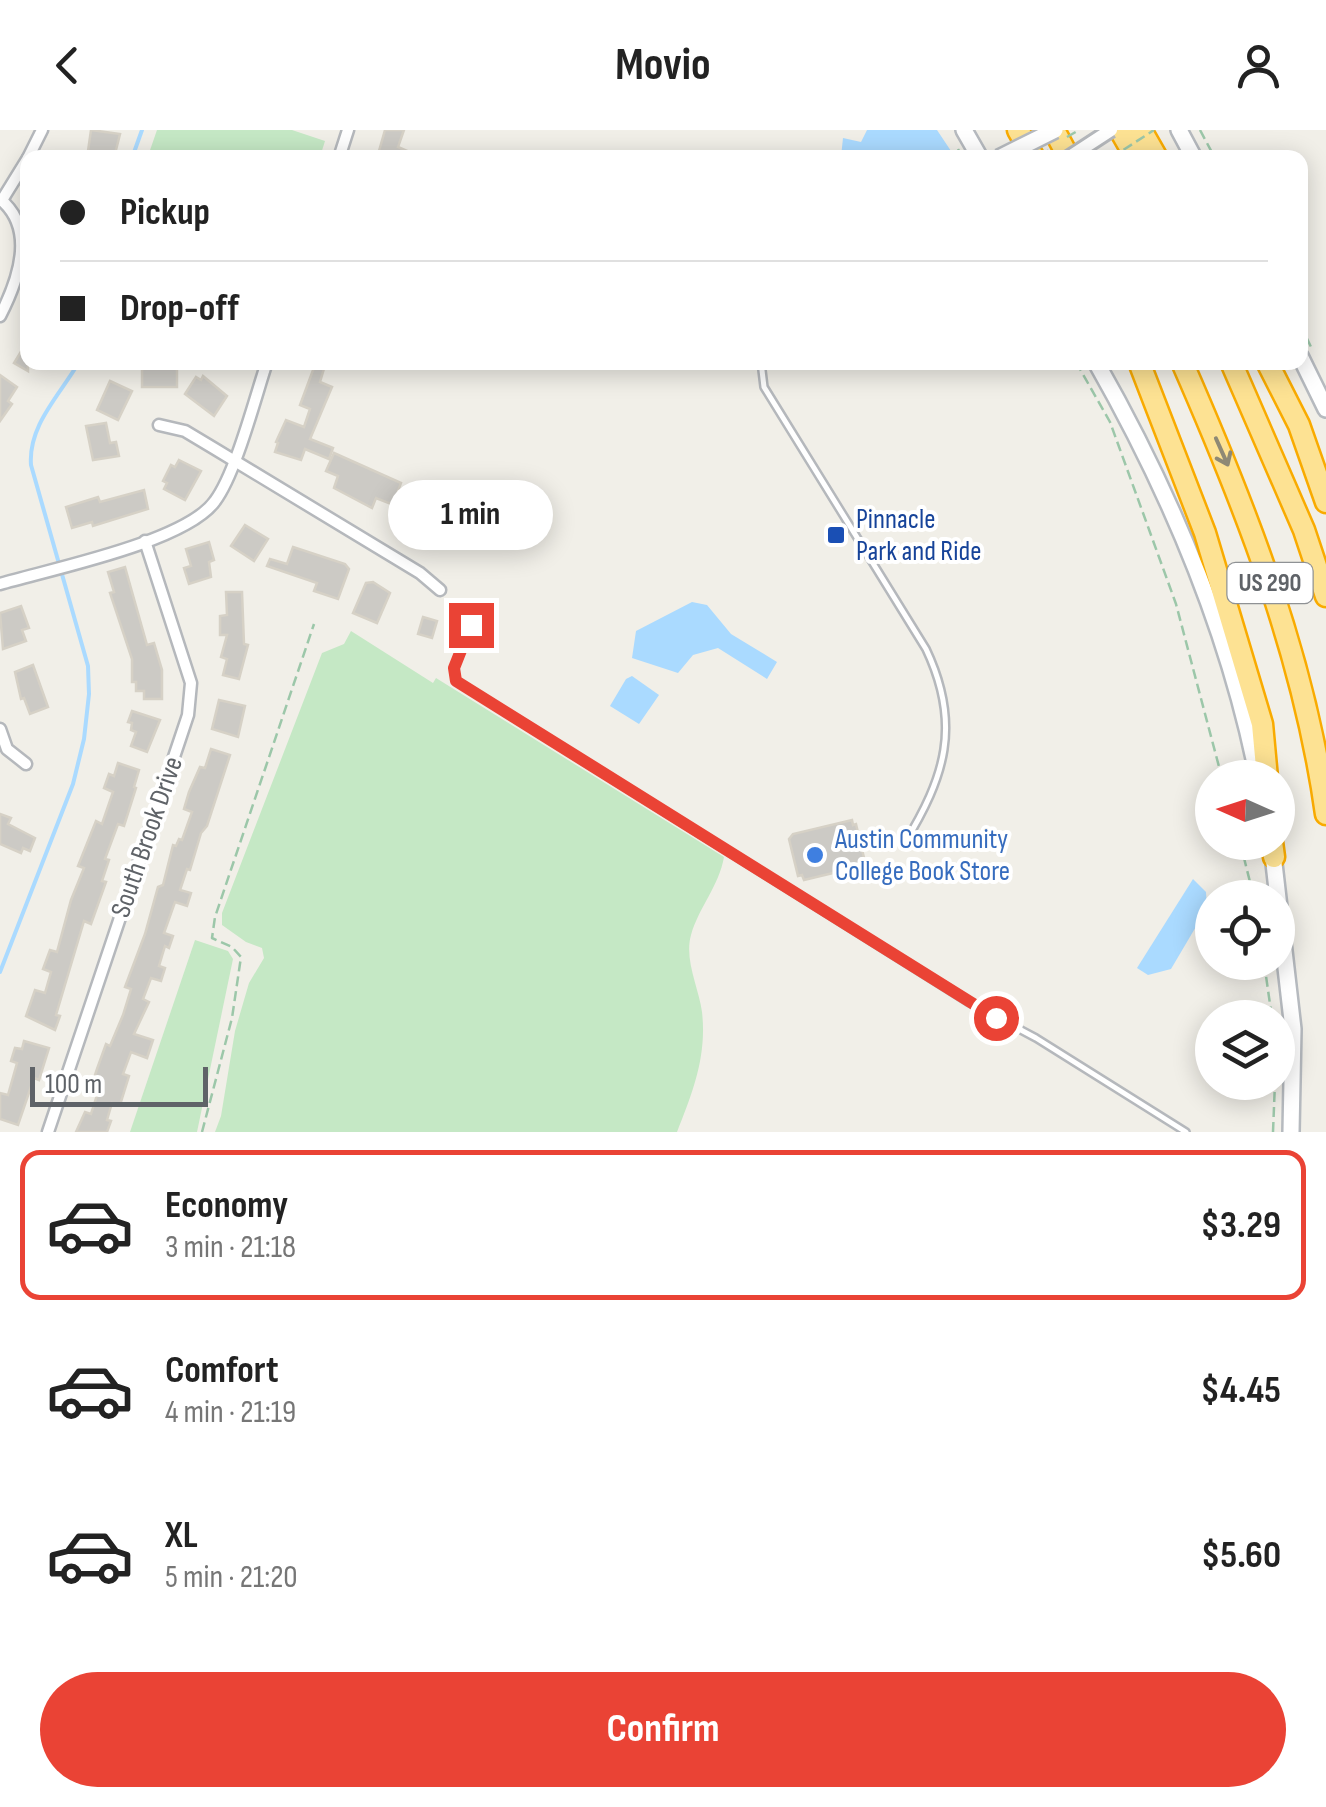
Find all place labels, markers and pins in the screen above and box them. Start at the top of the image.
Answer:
place label: Pinnacle Park and Ride [856,503,981,568]
marker: Pinnacle Park and Ride [825,524,847,546]
place label: Austin Community College Book Store [834,823,1010,888]
marker: Austin Community College Book Store [804,844,826,866]

